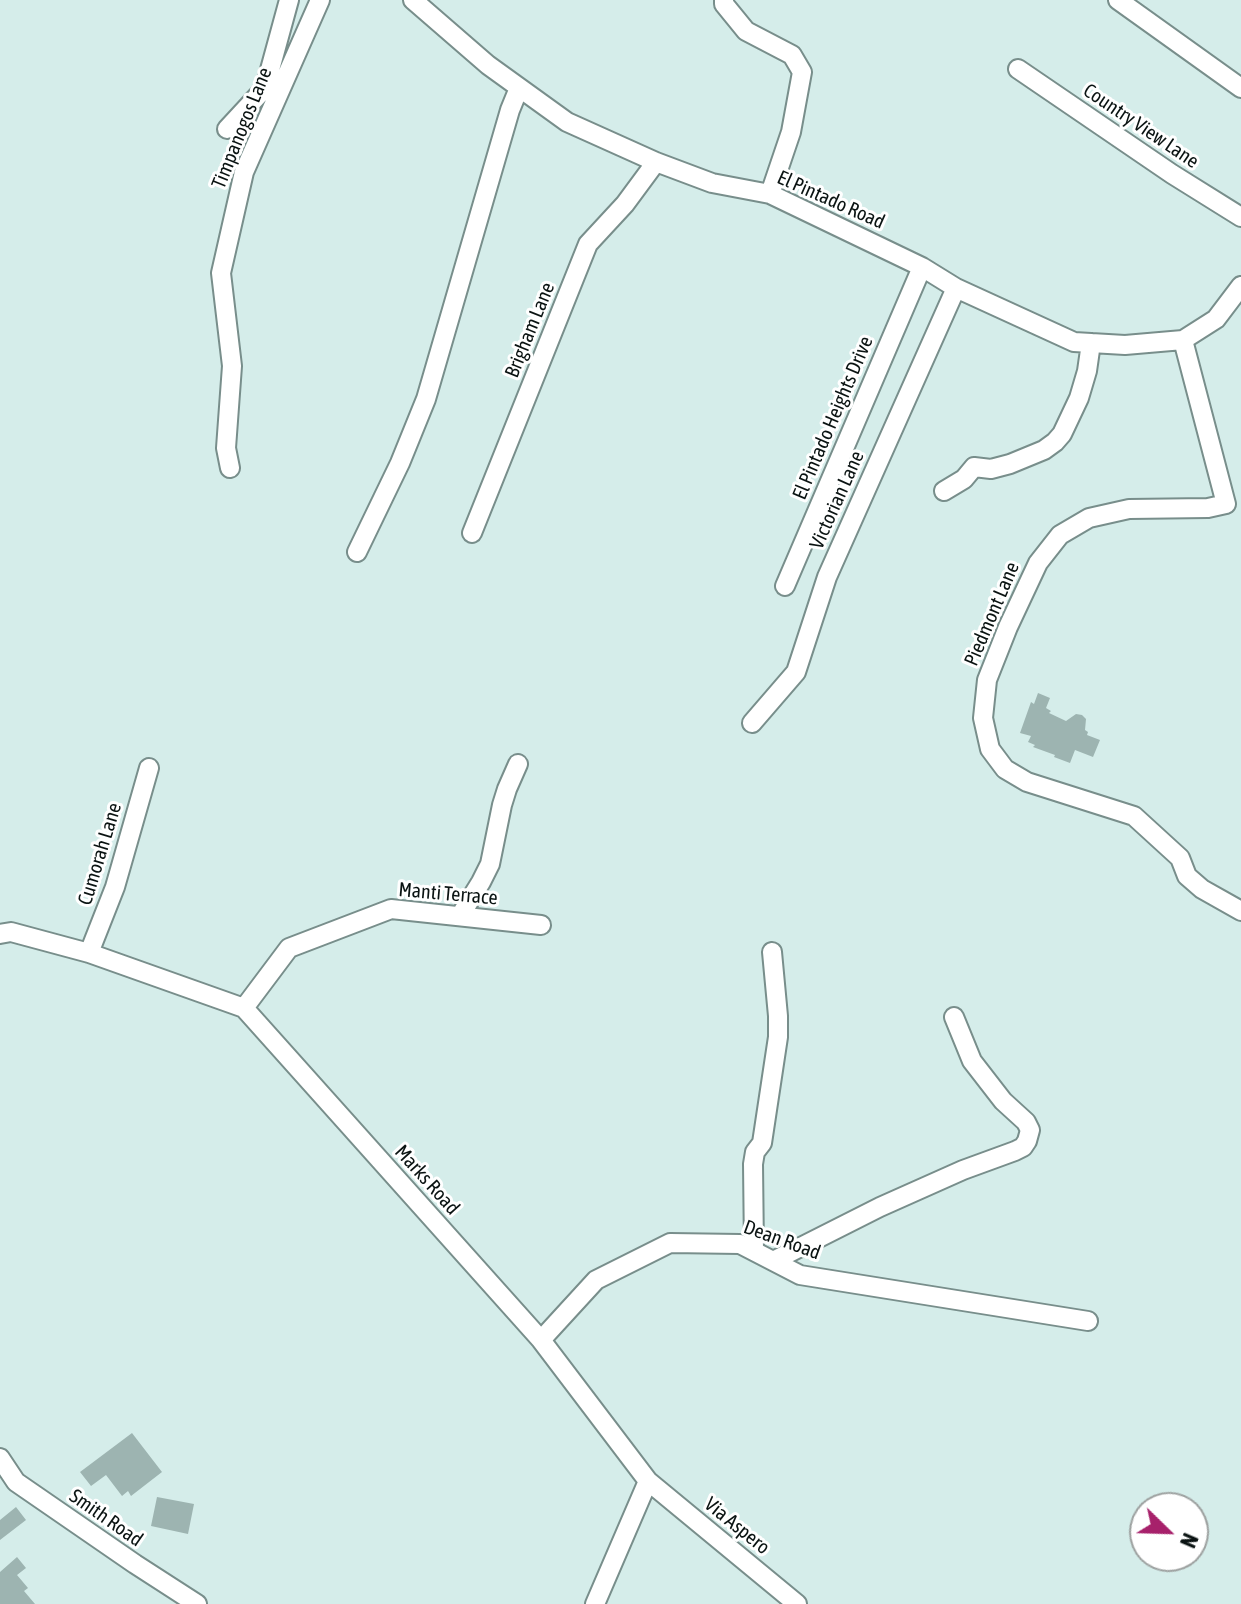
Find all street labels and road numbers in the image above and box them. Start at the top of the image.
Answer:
street label: Timpanogos Lane [207,64,277,192]
street label: Country View Lane [1079,79,1203,173]
street label: El Pintado Road [774,166,888,234]
street label: Brigham Lane [500,279,560,381]
street label: El Pintado Heights Drive [788,333,878,503]
street label: Victorian Lane [805,447,869,553]
street label: Piedmont Lane [959,559,1025,669]
street label: Cumorah Lane [73,800,127,908]
street label: Manti Terrace [397,878,499,910]
street label: Marks Road [390,1140,464,1220]
street label: Dean Road [740,1215,824,1265]
street label: Smith Road [65,1484,147,1552]
street label: Via Aspero [699,1492,775,1560]

